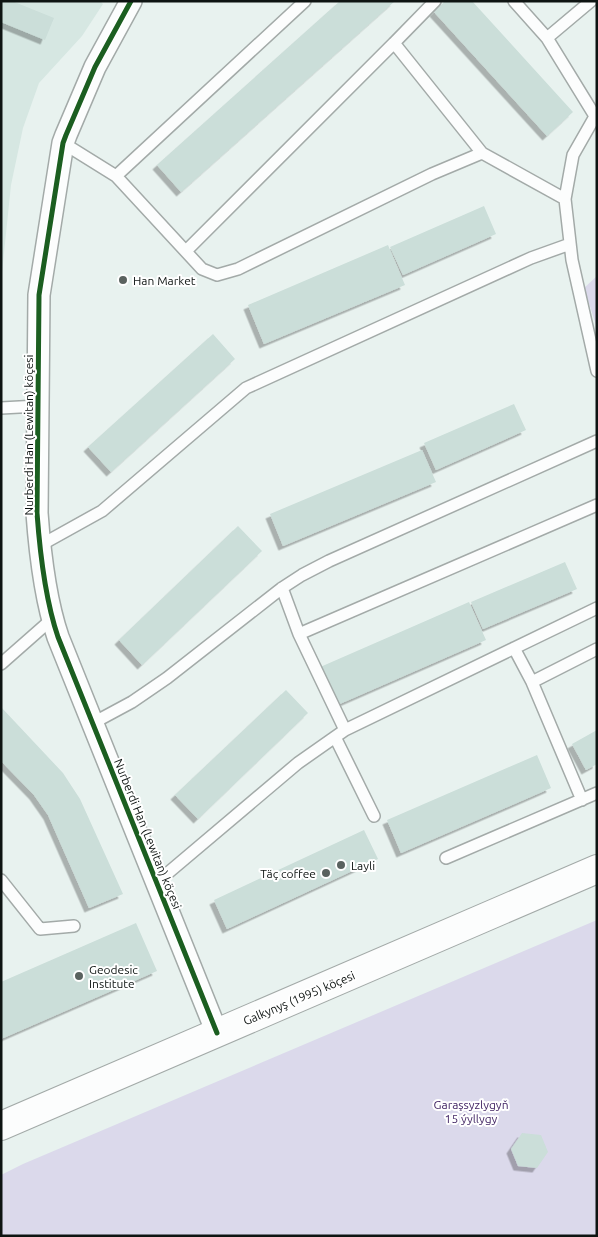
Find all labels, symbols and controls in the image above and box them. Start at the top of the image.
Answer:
marker: Han Market [117,274,129,286]
place label: Han Market [133,274,196,287]
street label: Nurberdi Han (Lewitan) köçesi [22,354,36,515]
street label: Nurberdi Han (Lewitan) köçesi [111,757,184,911]
marker: Layli [335,859,347,871]
place label: Layli [351,859,375,872]
place label: Täç coffee [260,867,316,880]
marker: Täç coffee [320,867,332,879]
place label: Geodesic Institute [89,963,138,990]
street label: Galkynyş (1995) köçesi [241,969,357,1028]
marker: Geodesic Institute [73,970,85,982]
park label: Garaşsyzlygyň 15 ýyllygy [434,1098,508,1125]

